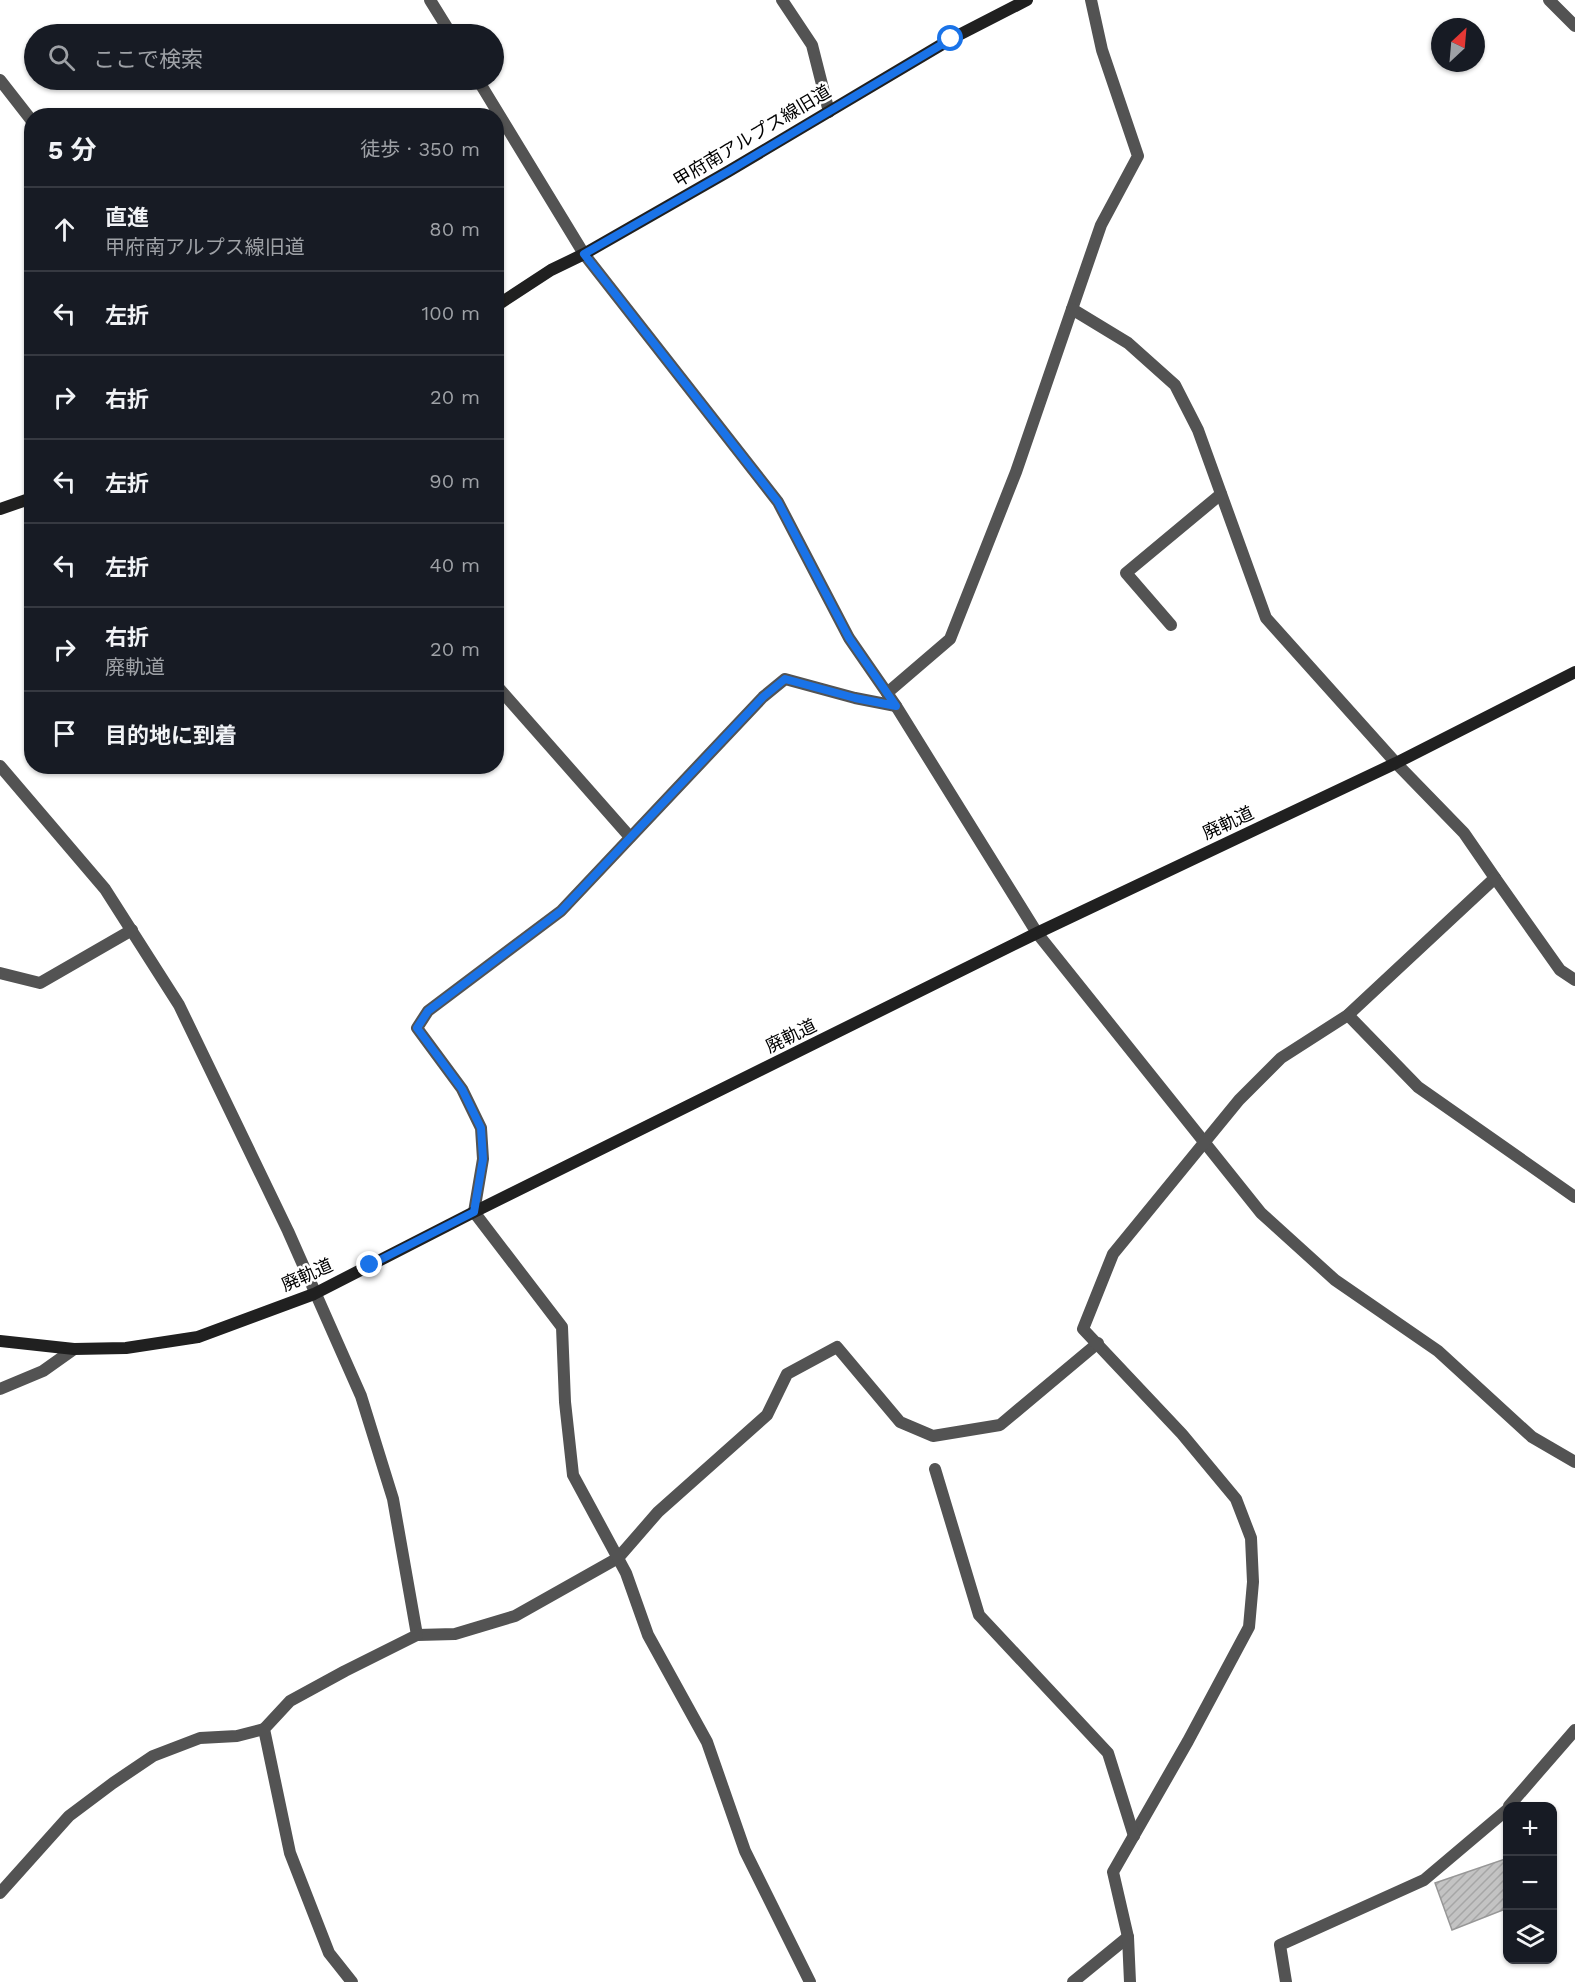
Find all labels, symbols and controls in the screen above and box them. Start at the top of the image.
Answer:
north arrow [1431,18,1485,72]
search box [24,24,504,90]
route start [937,25,963,51]
icon: search [45,41,78,74]
text: ここで検索 [93,47,203,72]
street label: 甲府南アルプス線旧道 [669,80,834,191]
text: 5 分 [48,135,97,165]
text: 徒歩 · 350 m [360,137,480,161]
text: 直進 [105,205,149,230]
icon: ahead [48,213,81,246]
text: 80 m [429,217,480,241]
text: 甲府南アルプス線旧道 [105,235,305,259]
icon: left [48,297,81,330]
text: 100 m [421,301,480,325]
text: 左折 [105,303,149,328]
icon: right [48,381,81,414]
text: 20 m [430,385,480,409]
text: 右折 [105,387,149,412]
icon: left [48,465,81,498]
text: 90 m [429,469,480,493]
text: 左折 [105,471,149,496]
icon: left [48,549,81,582]
text: 40 m [429,553,480,577]
text: 左折 [105,555,149,580]
text: 右折 [105,625,149,650]
icon: right [48,633,81,666]
text: 20 m [430,637,480,661]
text: 廃軌道 [105,655,165,679]
icon: arrive [48,717,81,750]
text: 目的地に到着 [105,723,237,748]
street label: 廃軌道 [1199,802,1257,843]
street label: 廃軌道 [762,1014,820,1057]
route end [356,1251,382,1277]
street label: 廃軌道 [278,1254,336,1295]
map controls [1503,1802,1557,1964]
button: + [1503,1802,1557,1856]
button: − [1503,1856,1557,1910]
button: layers [1503,1910,1557,1964]

